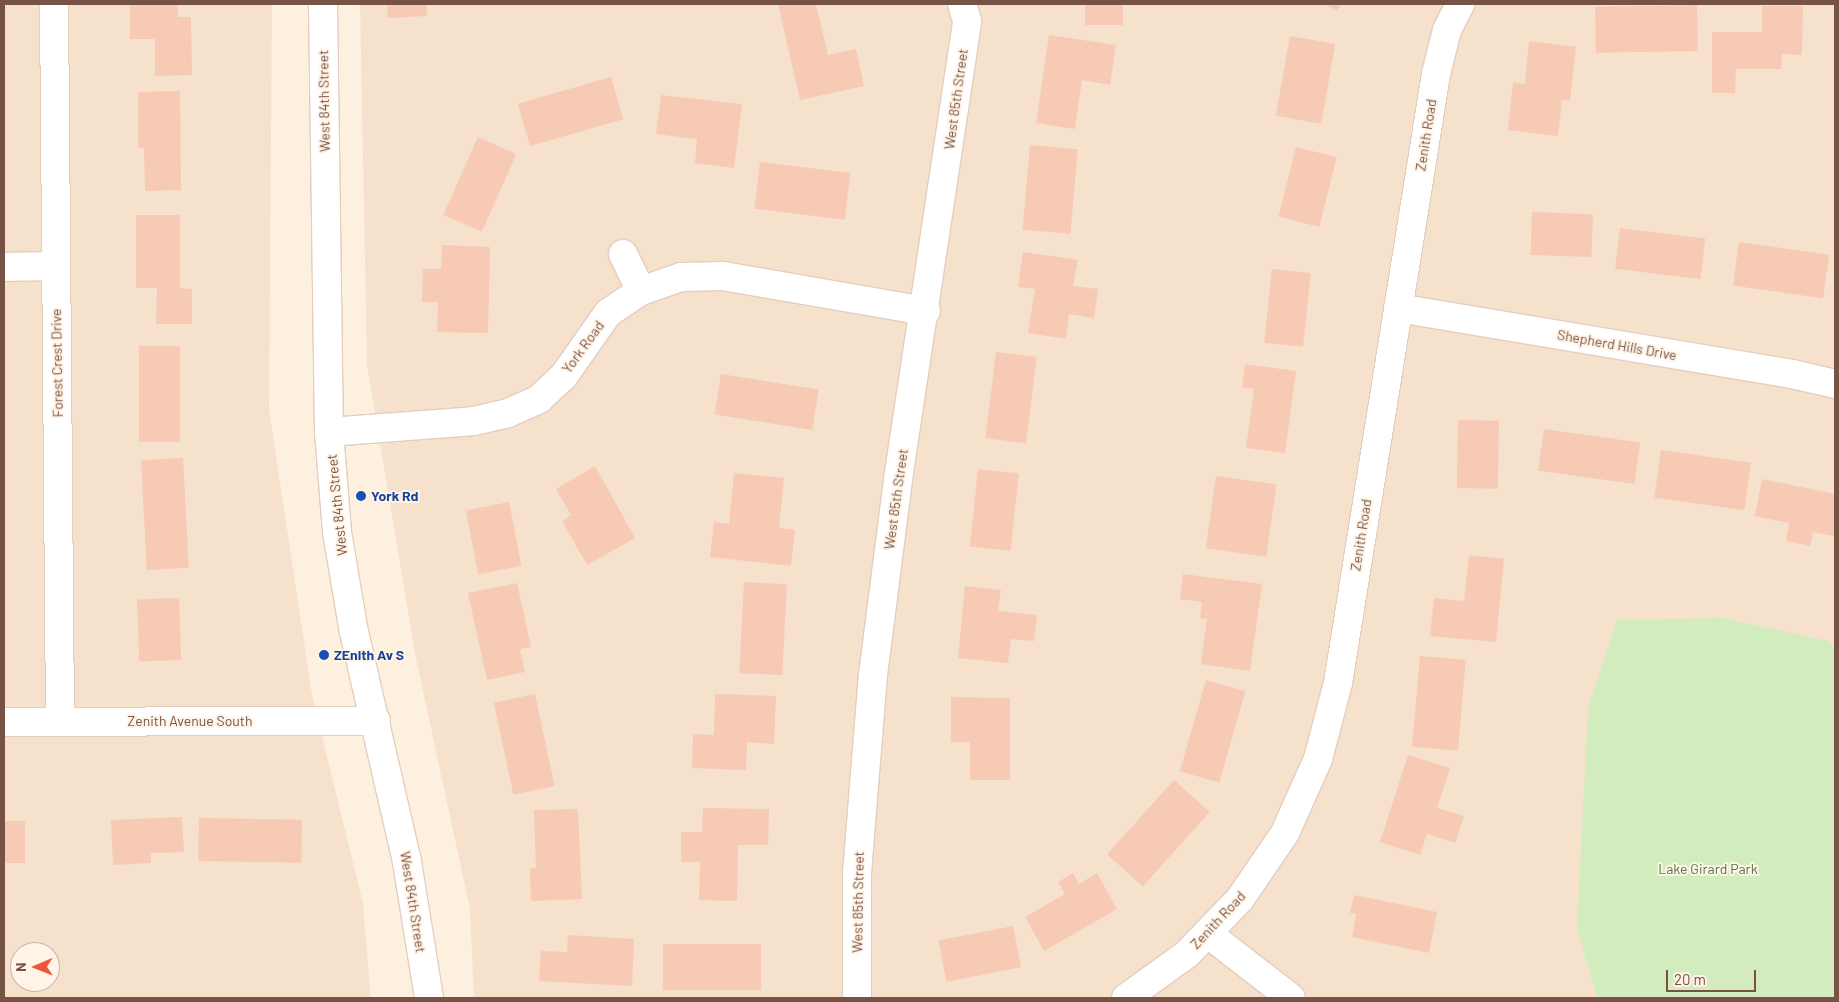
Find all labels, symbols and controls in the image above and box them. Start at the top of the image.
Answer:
street label: West 85th Street [941,47,971,151]
street label: West 84th Street [315,50,333,152]
street label: Zenith Road [1412,98,1440,172]
street label: Forest Crest Drive [48,309,66,417]
street label: York Road [558,318,608,376]
street label: Shepherd Hills Drive [1556,326,1678,364]
street label: West 85th Street [881,447,911,551]
street label: West 84th Street [323,453,351,557]
place label: York Rd [371,488,418,504]
marker: York Rd [355,490,367,502]
street label: Zenith Road [1347,498,1375,572]
place label: ZEnith Av S [334,647,404,663]
marker: ZEnith Av S [318,649,330,661]
street label: Zenith Avenue South [128,713,252,729]
street label: West 84th Street [397,850,429,954]
street label: West 85th Street [849,851,867,953]
park label: Lake Girard Park [1658,861,1758,877]
street label: Zenith Road [1187,888,1249,952]
north arrow [10,942,60,992]
scale bar [1669,960,1759,992]
text: N [12,962,29,972]
text: 20 m [1674,970,1706,988]

